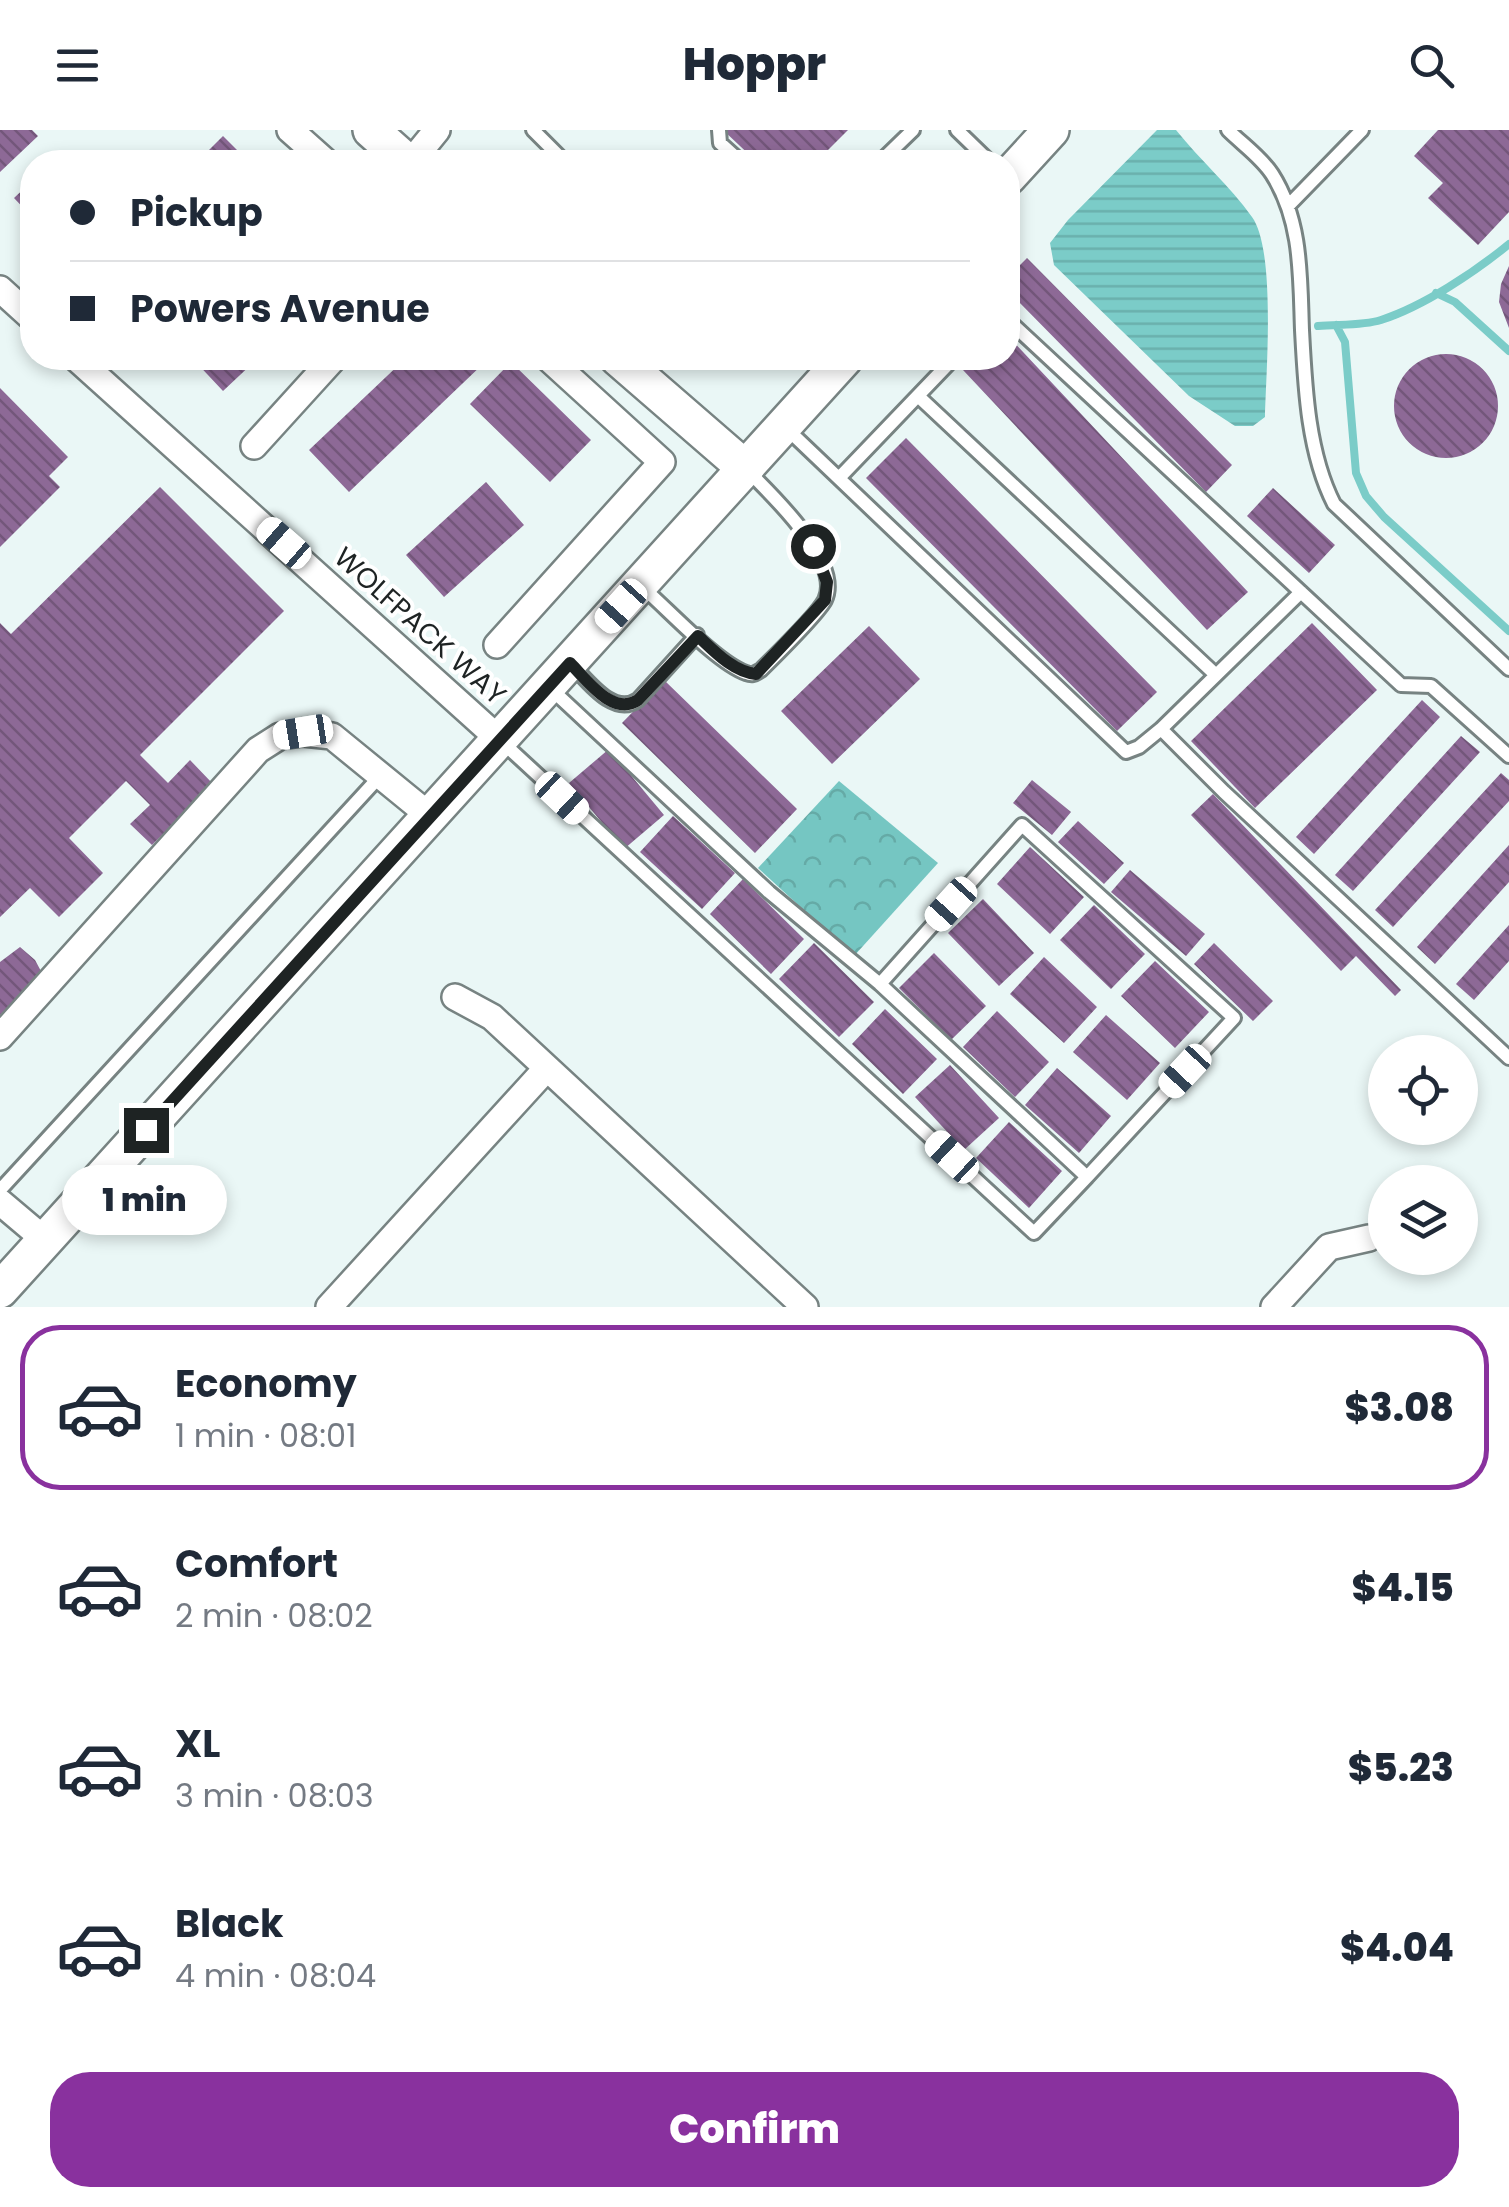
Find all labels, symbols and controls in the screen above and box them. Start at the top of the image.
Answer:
text: Hoppr [683,33,826,96]
icon: menu [50,38,105,93]
icon: search [1404,38,1459,93]
text: Pickup [130,186,263,239]
text: Powers Avenue [130,282,430,335]
car [252,512,316,574]
route start [791,524,836,569]
street label: WOLFPACK WAY [326,538,514,714]
car [590,574,652,638]
car [271,712,335,752]
car [530,767,594,829]
car [920,872,982,936]
map controls [1368,1035,1478,1275]
button: locate [1368,1035,1478,1145]
car [1154,1039,1216,1103]
route end [124,1108,169,1153]
car [920,1126,984,1188]
callout: 1 min [64,1165,228,1235]
button: layers [1368,1165,1478,1275]
text: 1 min [102,1177,187,1222]
text: Economy [175,1357,357,1410]
icon: car [55,1363,145,1453]
text: $3.08 [1344,1381,1454,1434]
text: 1 min · 08:01 [175,1413,356,1458]
text: Comfort [175,1537,338,1590]
icon: car [55,1543,145,1633]
text: $4.15 [1352,1561,1454,1614]
text: 2 min · 08:02 [175,1593,373,1638]
text: XL [175,1717,220,1770]
icon: car [55,1723,145,1813]
text: $5.23 [1348,1741,1454,1794]
text: 3 min · 08:03 [175,1773,374,1818]
text: Black [175,1897,284,1950]
icon: car [55,1903,145,1993]
text: $4.04 [1340,1921,1454,1974]
text: 4 min · 08:04 [175,1953,376,1998]
button: Confirm [50,2072,1459,2187]

